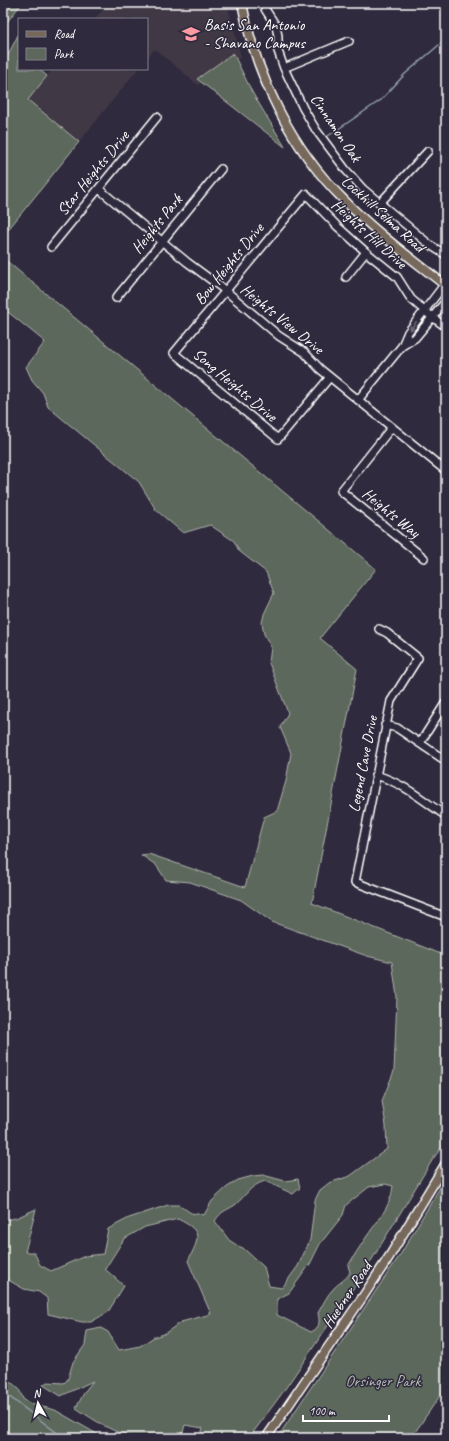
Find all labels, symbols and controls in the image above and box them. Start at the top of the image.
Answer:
place label: Basis San Antonio - Shavano Campus [204,15,307,53]
legend [18,18,148,70]
school or university icon: Basis San Antonio - Shavano Campus [181,24,201,44]
text: Road [54,26,76,42]
text: Park [54,46,75,62]
street label: Cinnamon Oak [306,90,367,167]
street label: Star Heights Drive [53,125,135,220]
street label: Lockhill Selma Road [337,171,431,259]
street label: Heights Park [127,190,188,258]
street label: Heights Hill Drive [327,195,412,274]
street label: Bow Heights Drive [190,218,269,309]
street label: Heights View Drive [236,279,329,360]
one-way arrow [408,320,417,331]
street label: Song Heights Drive [189,344,283,427]
street label: Heights Way [358,484,425,543]
street label: Legend Cave Drive [344,713,382,814]
street label: Huebner Road [317,1256,378,1332]
park label: Orsinger Park [346,1371,422,1391]
north arrow [18,1383,58,1423]
text: N [32,1385,43,1401]
scale bar [303,1397,389,1423]
text: 100 m [309,1403,336,1419]

